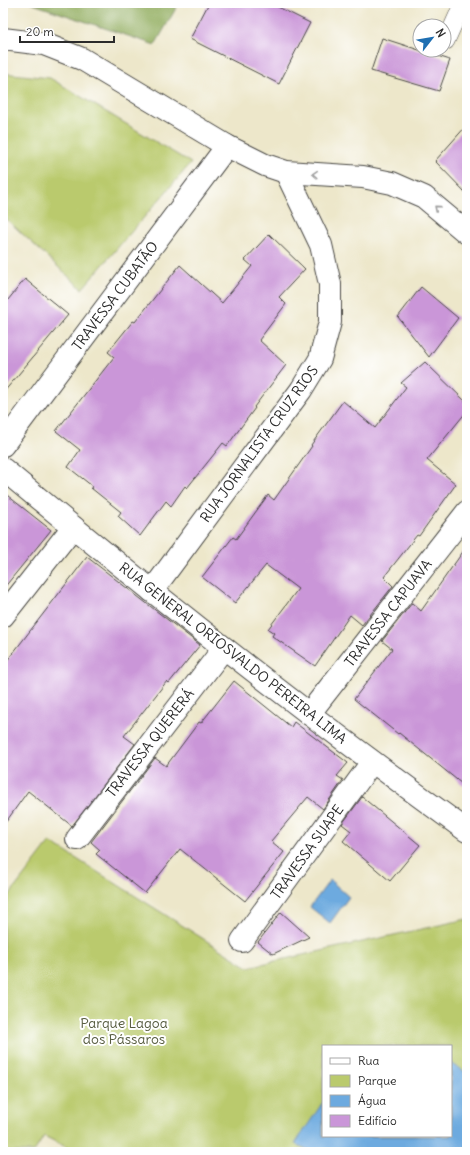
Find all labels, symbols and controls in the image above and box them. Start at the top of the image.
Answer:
scale bar [20,18,114,44]
north arrow [412,18,452,58]
text: 20 m [26,24,54,39]
text: N [433,26,449,40]
one-way arrow [312,169,318,178]
one-way arrow [434,205,442,212]
street label: TRAVESSA CUBATÃO [68,238,162,354]
street label: RUA JORNALISTA CRUZ RIOS [196,362,322,526]
street label: TRAVESSA CAPUAVA [340,556,436,670]
street label: RUA GENERAL ORIOSVALDO PEREIRA LIMA [115,558,351,748]
street label: TRAVESSA QUERERÁ [102,685,198,801]
street label: TRAVESSA SUAPE [267,801,347,903]
park label: Parque Lagoa dos Pássaros [80,1014,168,1048]
legend [322,1045,452,1137]
text: Rua [358,1053,380,1068]
text: Parque [358,1073,397,1088]
text: Água [358,1093,386,1108]
text: Edifício [358,1113,397,1128]

